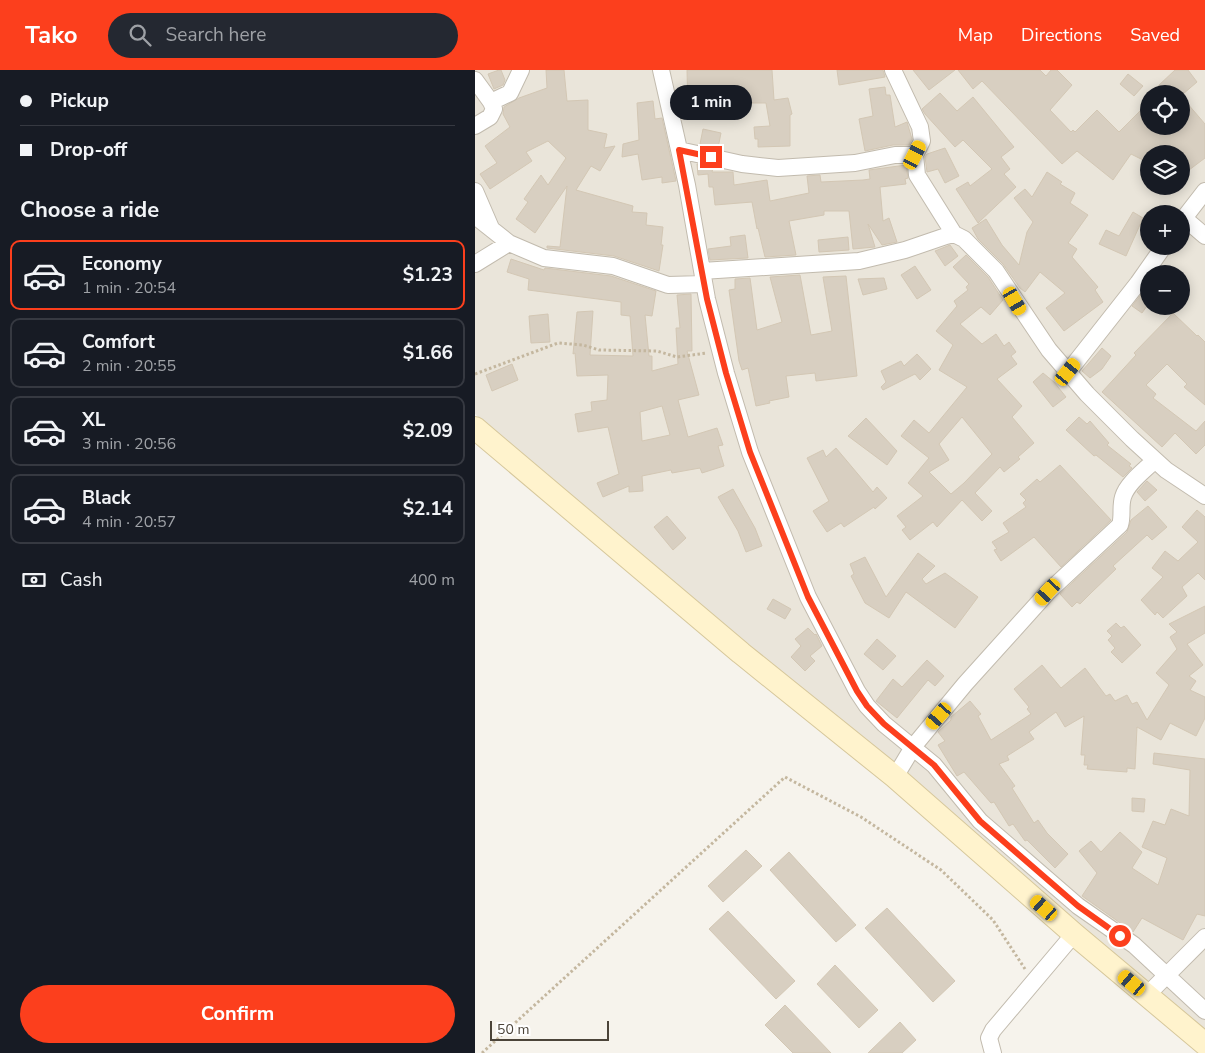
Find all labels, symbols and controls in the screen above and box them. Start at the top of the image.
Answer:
search box [108,13,458,58]
text: Tako [25,19,78,51]
icon: search [126,21,154,49]
text: Search here [166,22,266,48]
text: Map [958,23,993,47]
text: Directions [1021,23,1102,47]
text: Saved [1130,23,1180,47]
callout: 1 min [670,84,752,119]
map controls [1140,85,1190,315]
button: locate [1140,85,1190,135]
text: Pickup [50,88,109,114]
text: 1 min [690,91,732,113]
text: Drop-off [50,137,127,163]
car [901,138,928,172]
button: layers [1140,145,1190,195]
route end [700,146,722,168]
text: Choose a ride [20,195,159,225]
button: + [1140,205,1190,255]
text: Economy [82,251,162,277]
icon: car [22,253,67,298]
text: $1.23 [403,262,453,288]
button: − [1140,265,1190,315]
text: 1 min · 20:54 [82,277,176,299]
car [1001,284,1028,318]
text: Comfort [82,329,155,355]
icon: car [22,331,67,376]
text: $1.66 [403,340,453,366]
text: 2 min · 20:55 [82,355,176,377]
car [1052,356,1083,388]
text: XL [82,407,105,433]
icon: car [22,409,67,454]
text: $2.09 [403,418,453,444]
text: 3 min · 20:56 [82,433,176,455]
text: Black [82,485,131,511]
icon: car [22,487,67,532]
text: $2.14 [403,496,453,522]
text: 4 min · 20:57 [82,511,176,533]
icon: cash [20,566,48,594]
text: Cash [60,567,102,593]
text: 400 m [408,569,455,591]
car [1032,576,1063,608]
car [923,700,954,732]
car [1027,892,1060,924]
route start [1109,925,1131,947]
car [1115,968,1148,998]
button: Confirm [20,985,455,1043]
scale bar [490,1018,609,1041]
text: 50 m [497,1020,529,1039]

